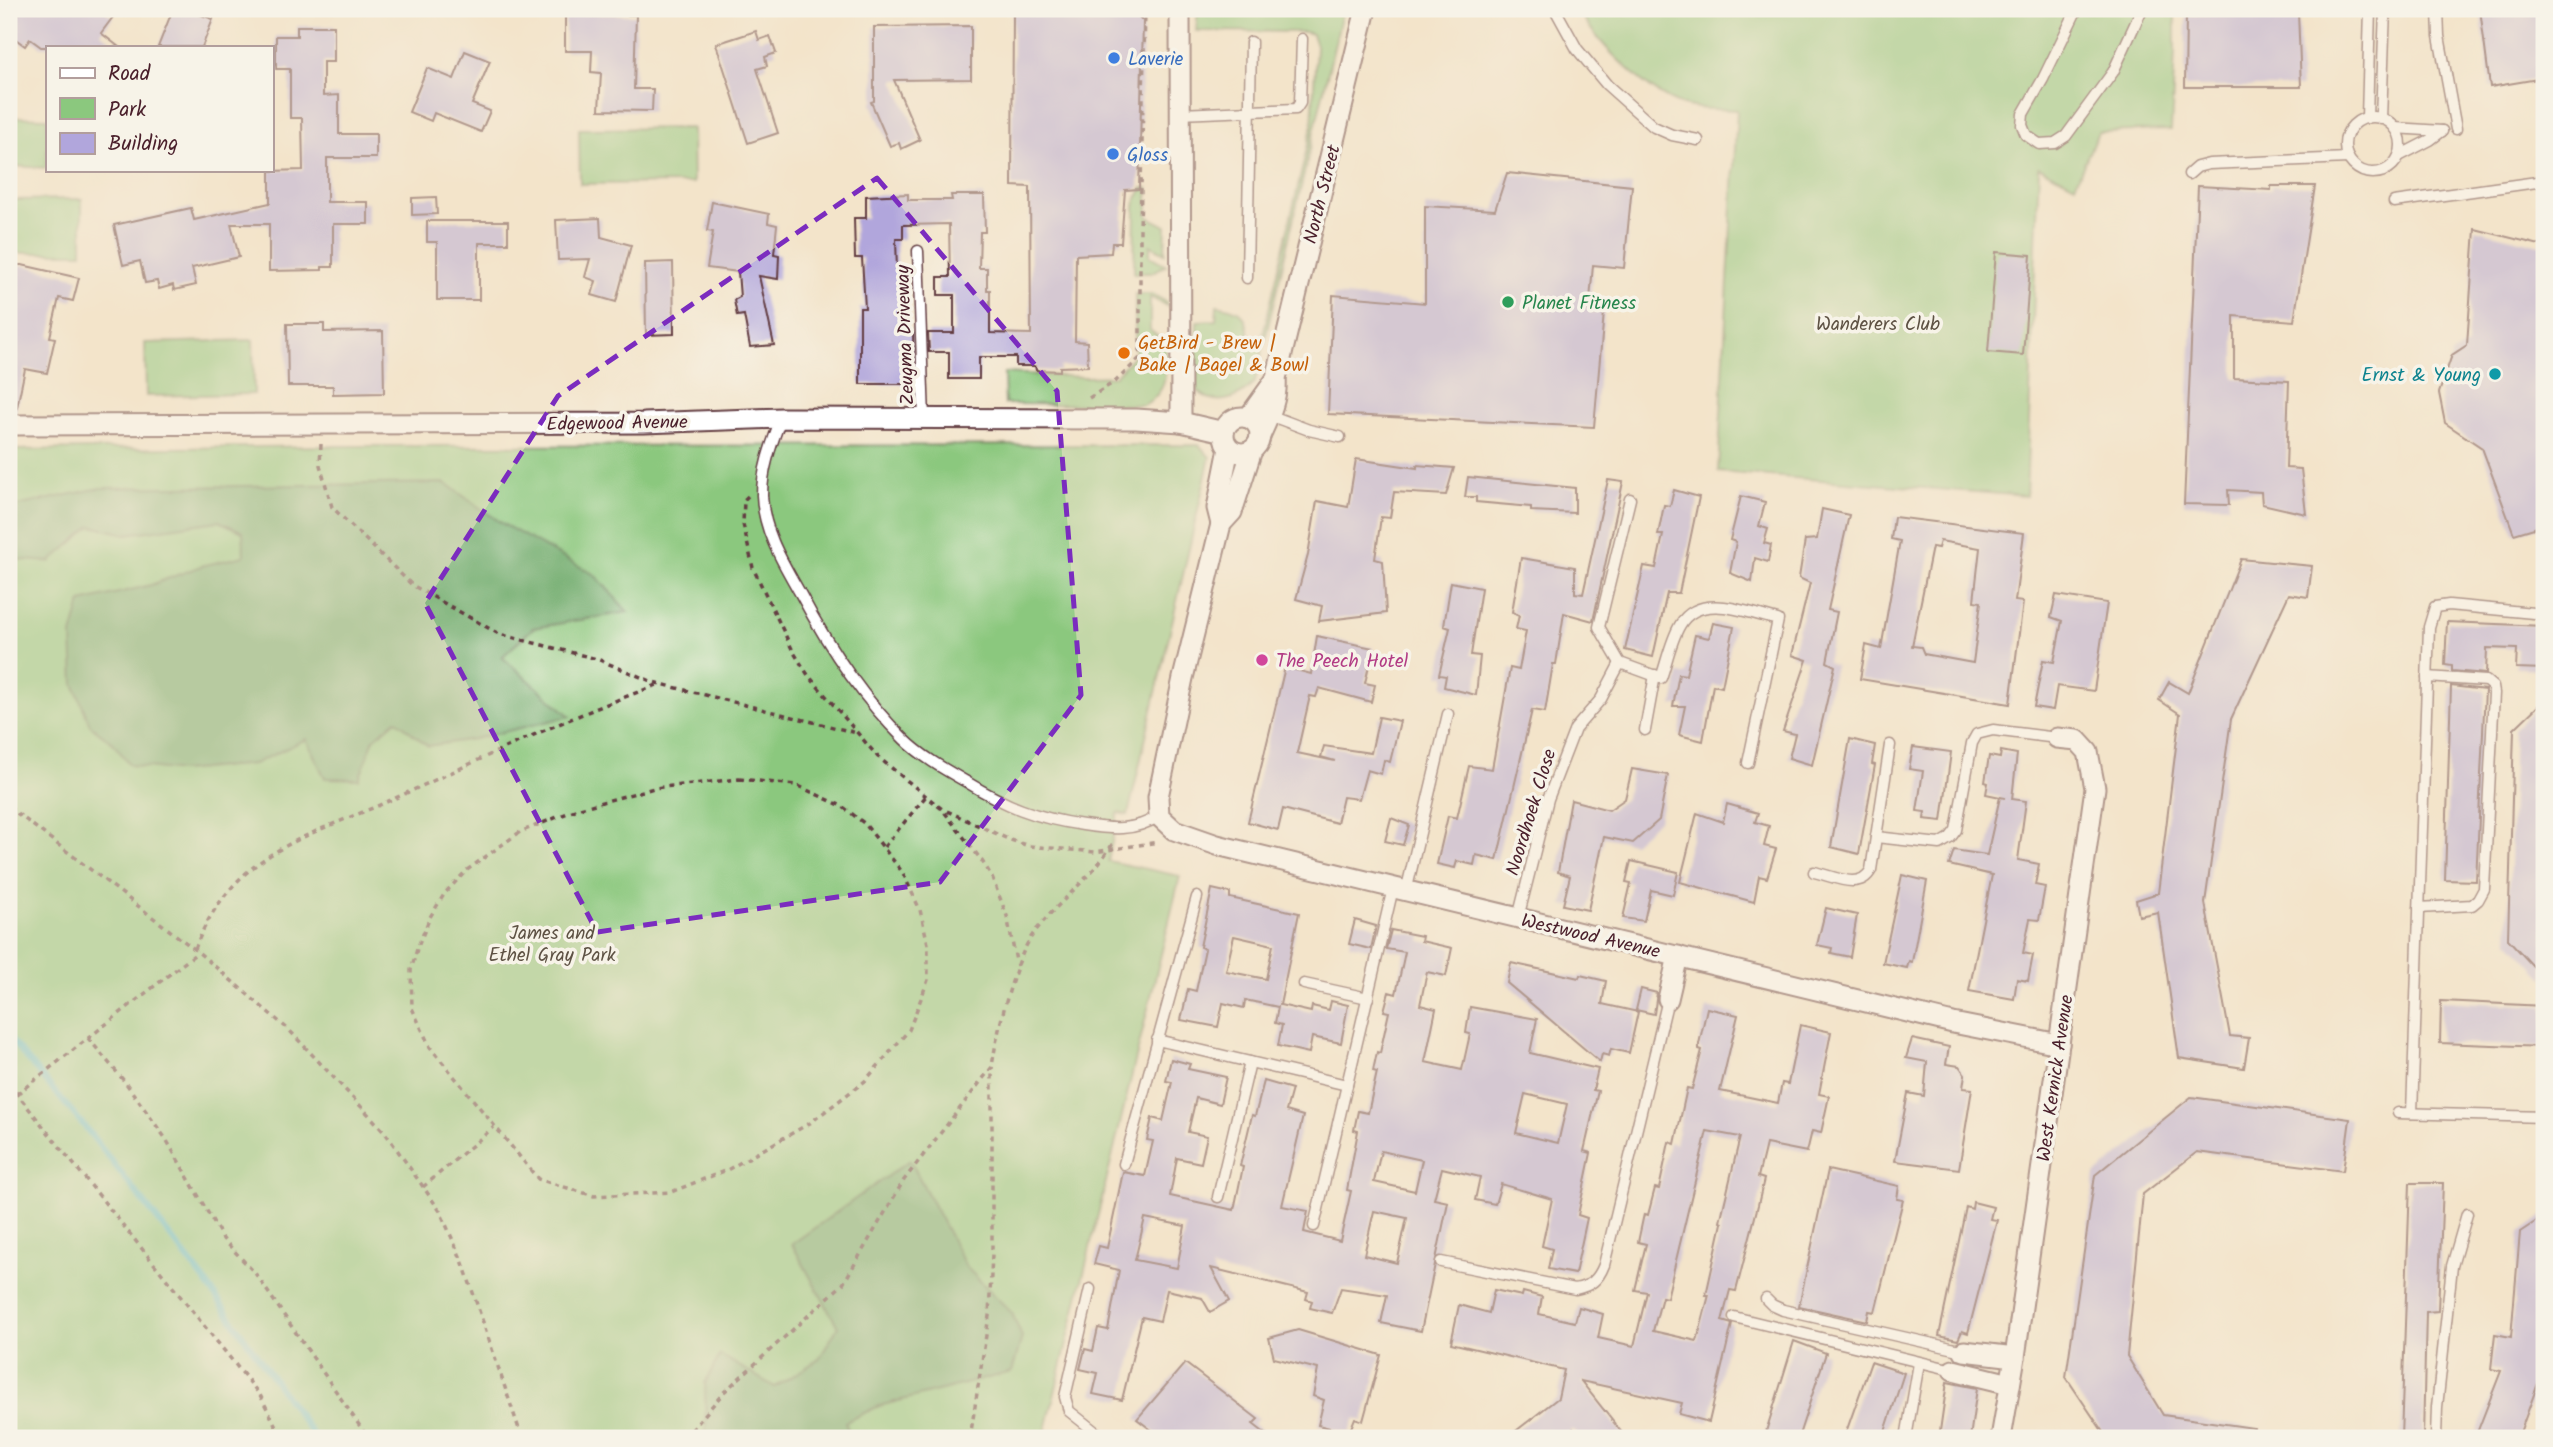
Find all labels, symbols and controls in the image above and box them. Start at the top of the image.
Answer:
place label: Laverie [1128,45,1184,75]
legend [46,46,273,172]
marker: Laverie [1106,50,1122,66]
text: Road [108,58,151,91]
text: Park [108,94,146,127]
text: Building [108,128,178,161]
place label: Gloss [1127,141,1168,171]
street label: North Street [1296,141,1350,247]
marker: Gloss [1105,146,1121,162]
street label: Zeugma Driveway [889,263,923,406]
place label: Planet Fitness [1522,289,1636,319]
marker: Planet Fitness [1500,294,1516,310]
park label: Wanderers Club [1816,310,1940,340]
place label: GetBird - Brew | Bake | Bagel & Bowl [1138,329,1309,381]
marker: GetBird - Brew | Bake | Bagel & Bowl [1116,345,1132,361]
place label: Ernst & Young [2362,361,2481,391]
marker: Ernst & Young [2487,366,2503,382]
street label: Edgewood Avenue [546,408,688,440]
place label: The Peech Hotel [1276,647,1408,677]
marker: The Peech Hotel [1254,652,1270,668]
street label: Noordhoek Close [1498,745,1566,880]
street label: Westwood Avenue [1518,906,1663,968]
park label: James and Ethel Gray Park [488,919,616,971]
street label: West Kernick Avenue [2029,993,2083,1164]

